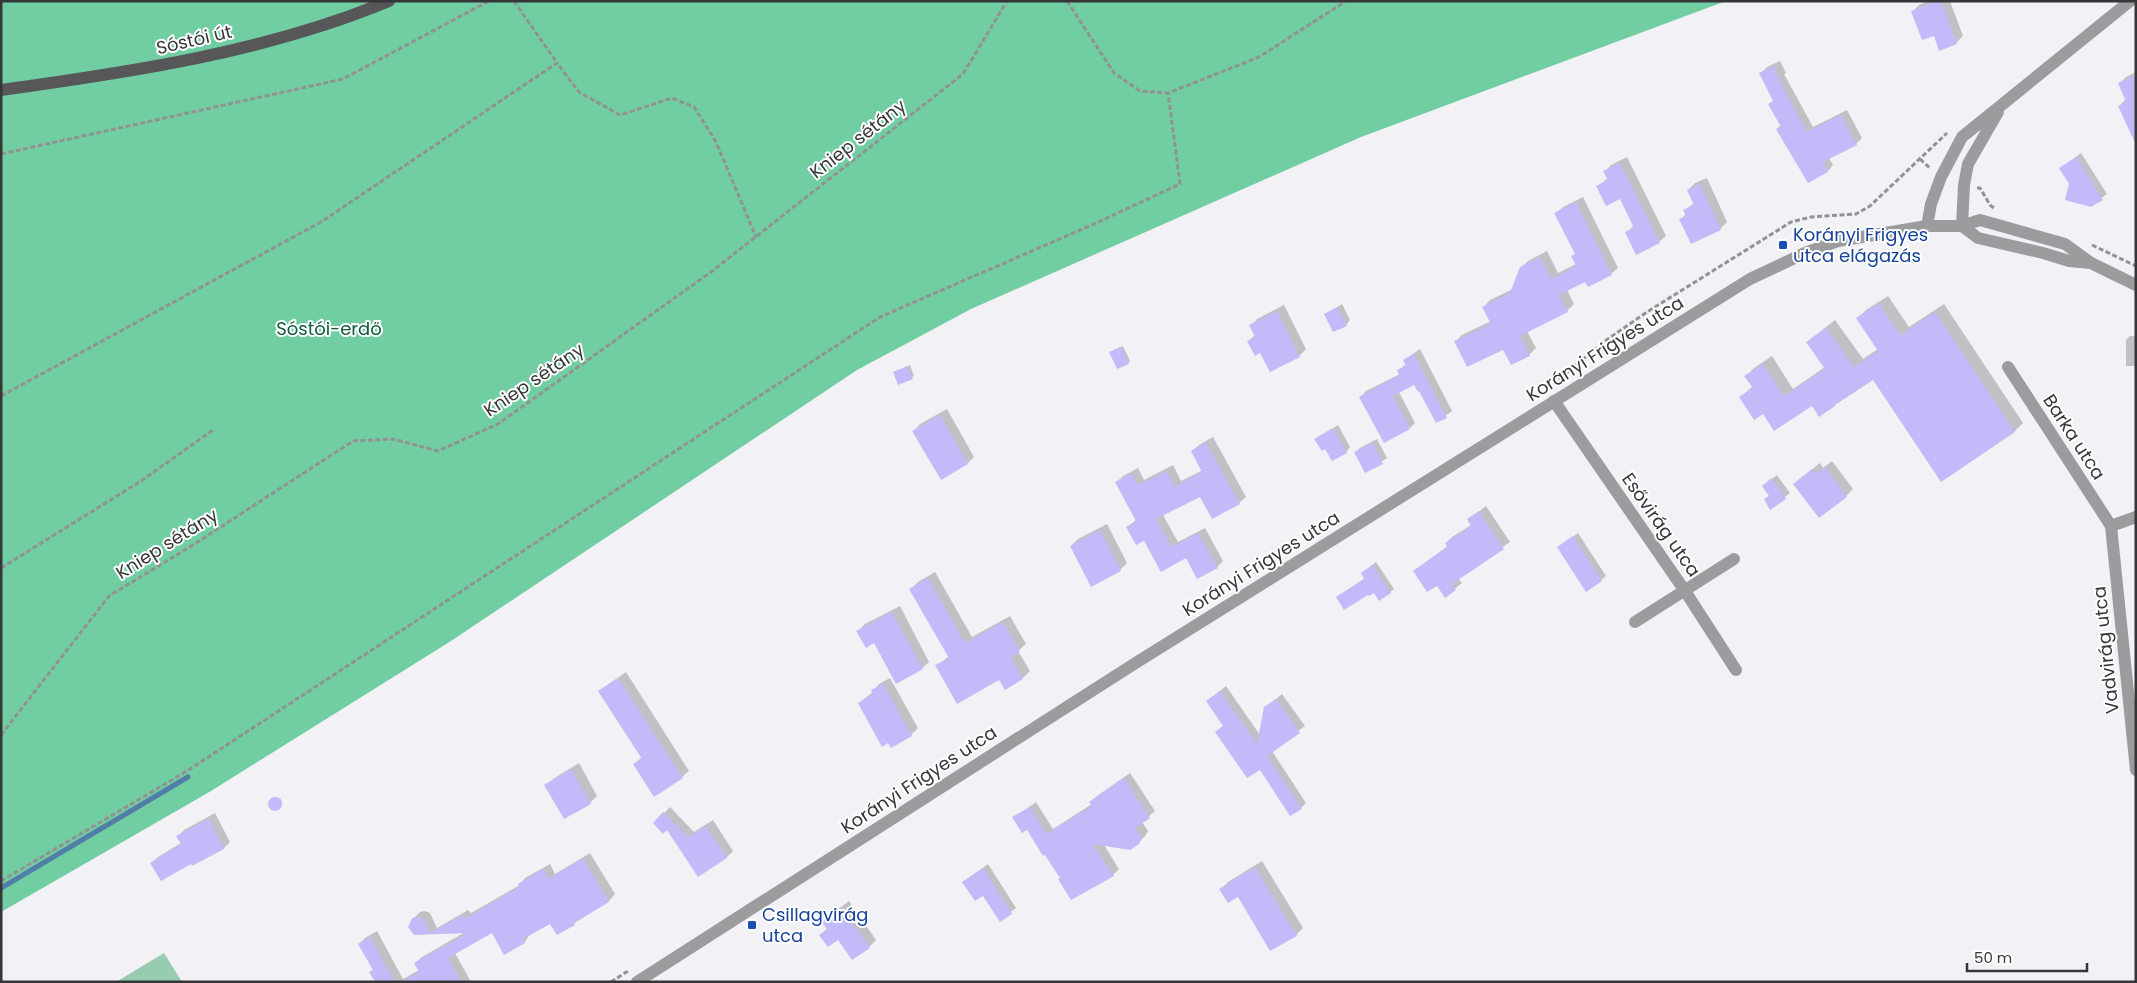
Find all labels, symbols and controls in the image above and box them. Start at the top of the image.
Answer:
street label: Sóstói út [154,19,234,60]
street label: Kniep sétány [804,93,911,184]
place label: Korányi Frigyes utca elágazás [1793,222,1928,268]
marker: Korányi Frigyes utca elágazás [1777,239,1789,251]
street label: Korányi Frigyes utca [1521,290,1688,407]
park label: Sóstói-erdő [276,316,382,341]
street label: Kniep sétány [479,337,589,422]
street label: Barka utca [2037,389,2111,484]
street label: Esővirág utca [1616,468,1707,582]
street label: Kniep sétány [111,502,222,585]
street label: Korányi Frigyes utca [1177,505,1344,622]
street label: Vadvirág utca [2086,585,2125,715]
street label: Korányi Frigyes utca [836,720,1001,839]
place label: Csillagvirág utca [762,902,869,948]
marker: Csillagvirág utca [746,919,758,931]
scale bar [1967,940,2087,972]
text: 50 m [1974,947,2012,968]

